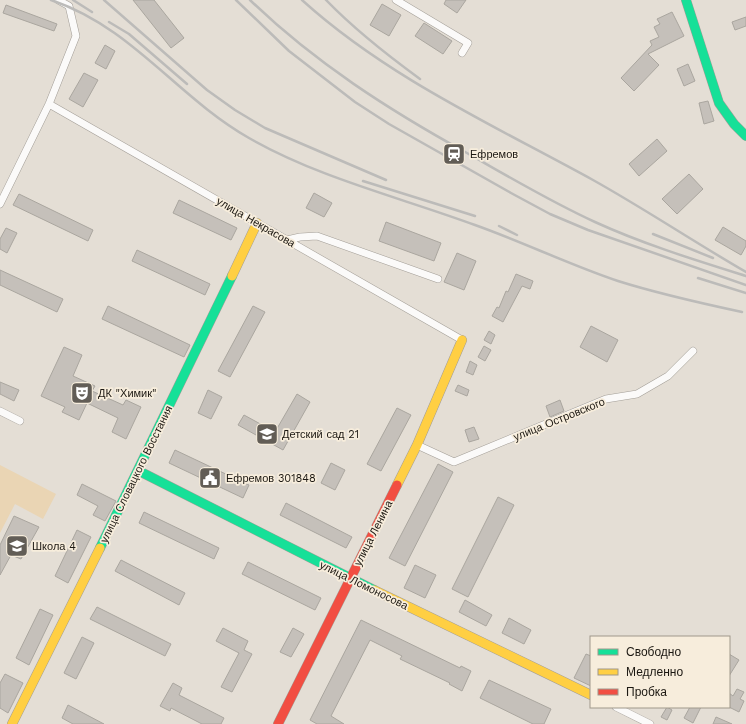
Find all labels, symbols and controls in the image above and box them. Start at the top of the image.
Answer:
station icon: Ефремов [441,141,467,167]
place label: Ефремов [470,148,518,161]
street label: улица Некрасова [214,195,298,251]
theatre icon: ДК "Химик" [69,380,95,406]
place label: ДК "Химик" [98,387,156,400]
street label: улица Островского [512,395,607,444]
street label: улица Словацкого Восстания [97,403,175,545]
school or university icon: Детский сад 21 [254,421,280,447]
place label: Детский сад 21 [282,428,359,441]
public building icon: Ефремов 301848 [197,465,223,491]
place label: Ефремов 301848 [226,472,316,485]
street label: улица Ленина [351,498,396,568]
school or university icon: Школа 4 [4,533,30,559]
place label: Школа 4 [32,540,76,553]
street label: улица Ломоносова [317,558,411,613]
legend [590,636,730,708]
text: Свободно [626,645,681,659]
text: Медленно [626,665,683,679]
text: Пробка [626,685,667,699]

